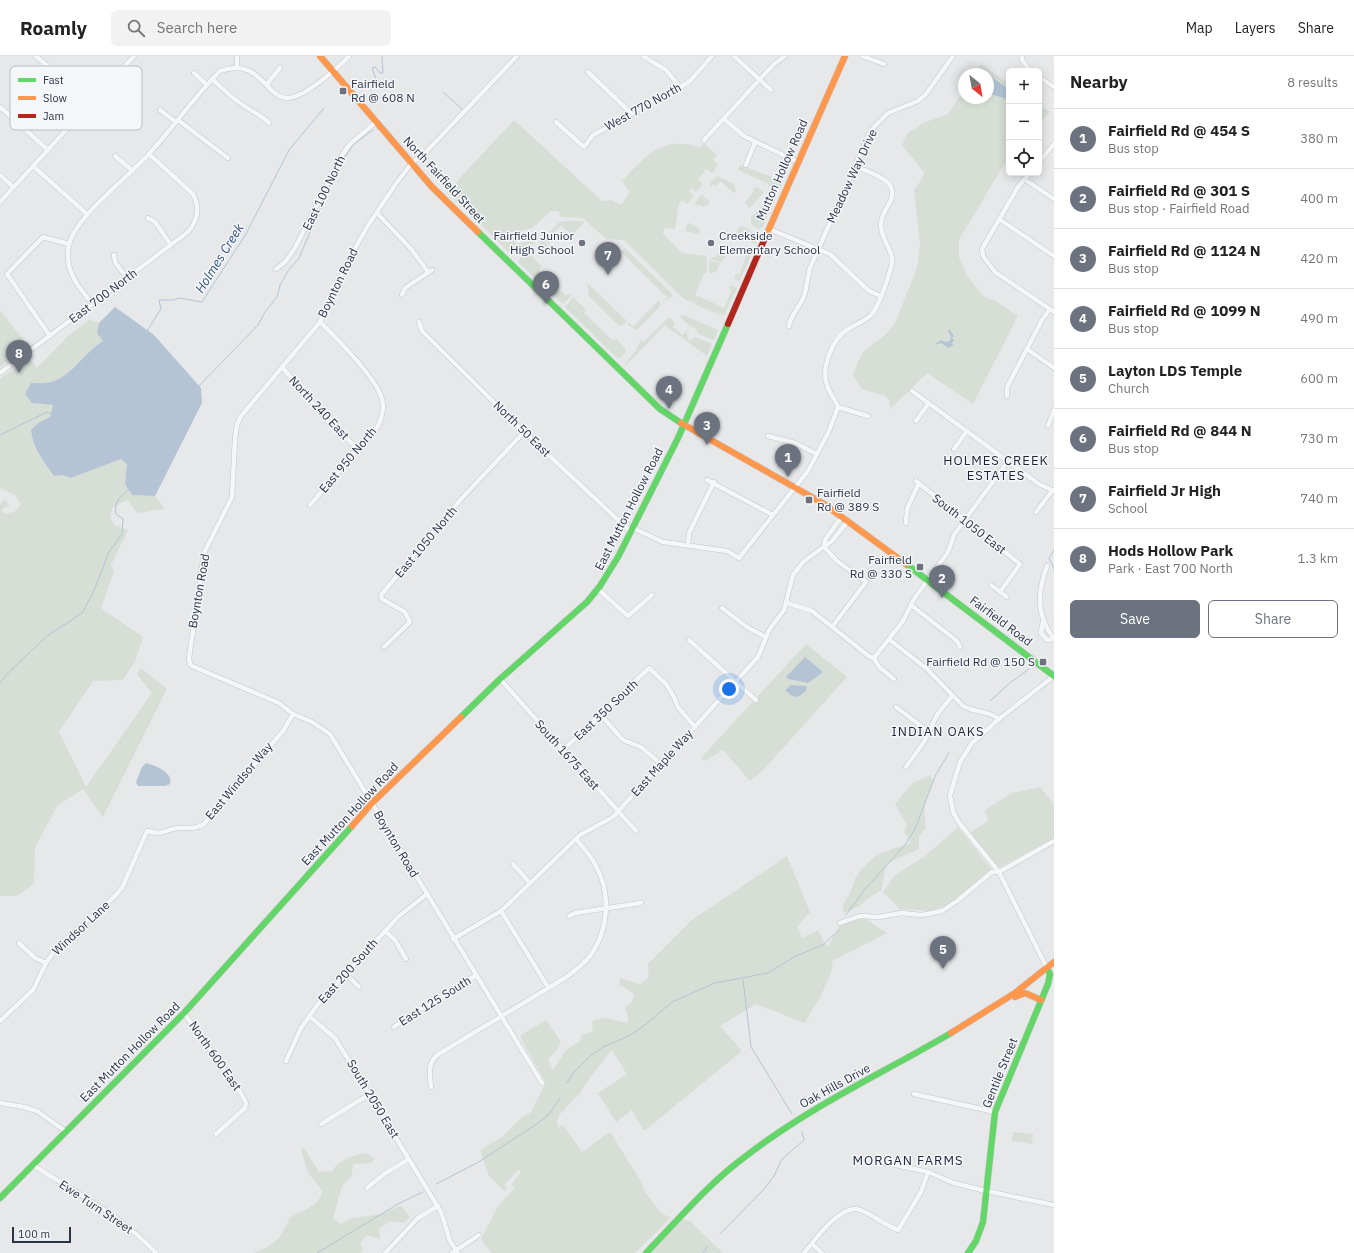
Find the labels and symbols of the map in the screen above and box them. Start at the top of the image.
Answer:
legend [10,66,142,130]
north arrow [958,68,994,104]
text: Fast [43,73,64,87]
place label: Fairfield Rd @ 608 N [351,76,415,105]
street label: West 770 North [602,79,684,134]
marker: Fairfield Rd @ 608 N [338,86,348,96]
text: Slow [43,91,67,105]
text: Jam [43,109,64,123]
street label: Mutton Hollow Road [752,117,811,223]
street label: Meadow Way Drive [823,126,880,225]
street label: North Fairfield Street [400,133,488,226]
street label: East 100 North [299,153,348,233]
water label: Holmes Creek [191,220,248,296]
place label: Fairfield Junior High School [494,228,575,257]
place label: Creekside Elementary School [719,228,820,257]
marker: Fairfield Junior High School [577,238,587,248]
marker: Creekside Elementary School [706,238,716,248]
pin: 7 [595,242,621,275]
street label: Boynton Road [314,246,361,320]
street label: East 700 North [66,265,140,326]
pin: 6 [533,271,559,304]
pin: 8 [6,340,32,373]
street label: North 240 East [286,373,353,443]
pin: 4 [656,376,682,409]
street label: North 50 East [490,397,554,460]
pin: 3 [694,412,720,445]
street label: East 950 North [316,424,380,496]
pin: 1 [775,444,801,477]
street label: East Mutton Hollow Road [591,445,666,572]
district label: HOLMES CREEK ESTATES [943,452,1049,484]
place label: Fairfield Rd @ 389 S [817,485,879,514]
street label: South 1050 East [929,490,1009,557]
marker: Fairfield Rd @ 389 S [804,495,814,505]
street label: East 1050 North [391,503,460,580]
street label: Boynton Road [185,552,212,629]
place label: Fairfield Rd @ 330 S [850,552,912,581]
marker: Fairfield Rd @ 330 S [915,562,925,572]
pin: 2 [929,565,955,598]
street label: Fairfield Road [967,592,1035,649]
place label: Fairfield Rd @ 150 S [926,654,1035,669]
marker: Fairfield Rd @ 150 S [1038,657,1048,667]
street label: East 350 South [570,676,641,743]
your location [719,679,739,699]
street label: South 1675 East [532,716,603,793]
district label: INDIAN OAKS [892,723,984,740]
street label: East Maple Way [628,726,696,799]
street label: East Windsor Way [202,739,275,822]
street label: East Mutton Hollow Road [298,759,401,868]
street label: Boynton Road [371,808,422,880]
street label: Windsor Lane [49,897,113,958]
street label: East 200 South [315,935,381,1006]
pin: 5 [930,936,956,969]
street label: East 125 South [396,972,474,1029]
street label: East Mutton Hollow Road [76,998,183,1105]
street label: North 600 East [186,1018,245,1093]
street label: Gentile Street [979,1035,1020,1110]
street label: South 2050 East [344,1057,403,1141]
street label: Oak Hills Drive [797,1060,873,1111]
district label: MORGAN FARMS [852,1152,964,1169]
street label: Ewe Turn Street [57,1176,136,1237]
scale bar [12,1225,71,1244]

